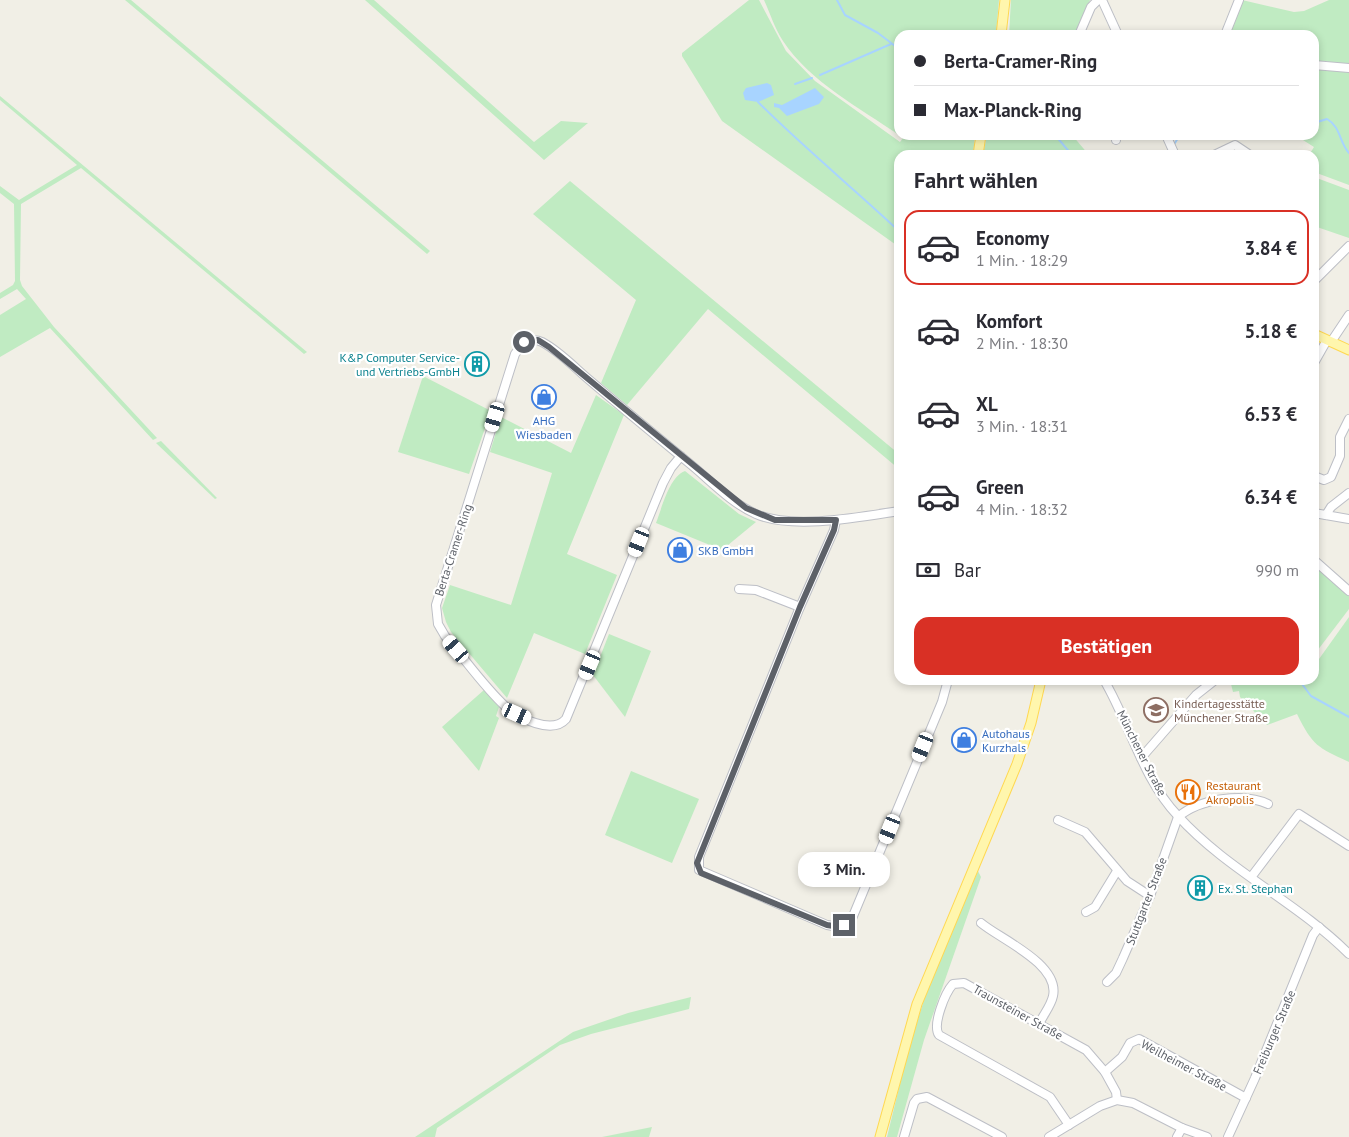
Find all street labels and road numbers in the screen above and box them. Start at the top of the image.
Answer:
street label: Berta-Cramer-Ring [431,502,475,598]
street label: Münchener Straße [1114,708,1170,798]
street label: Stuttgarter Straße [1122,855,1170,947]
street label: Traunsteiner Straße [970,981,1066,1043]
street label: Freiburger Straße [1249,988,1299,1076]
street label: Weilheimer Straße [1139,1036,1229,1094]

